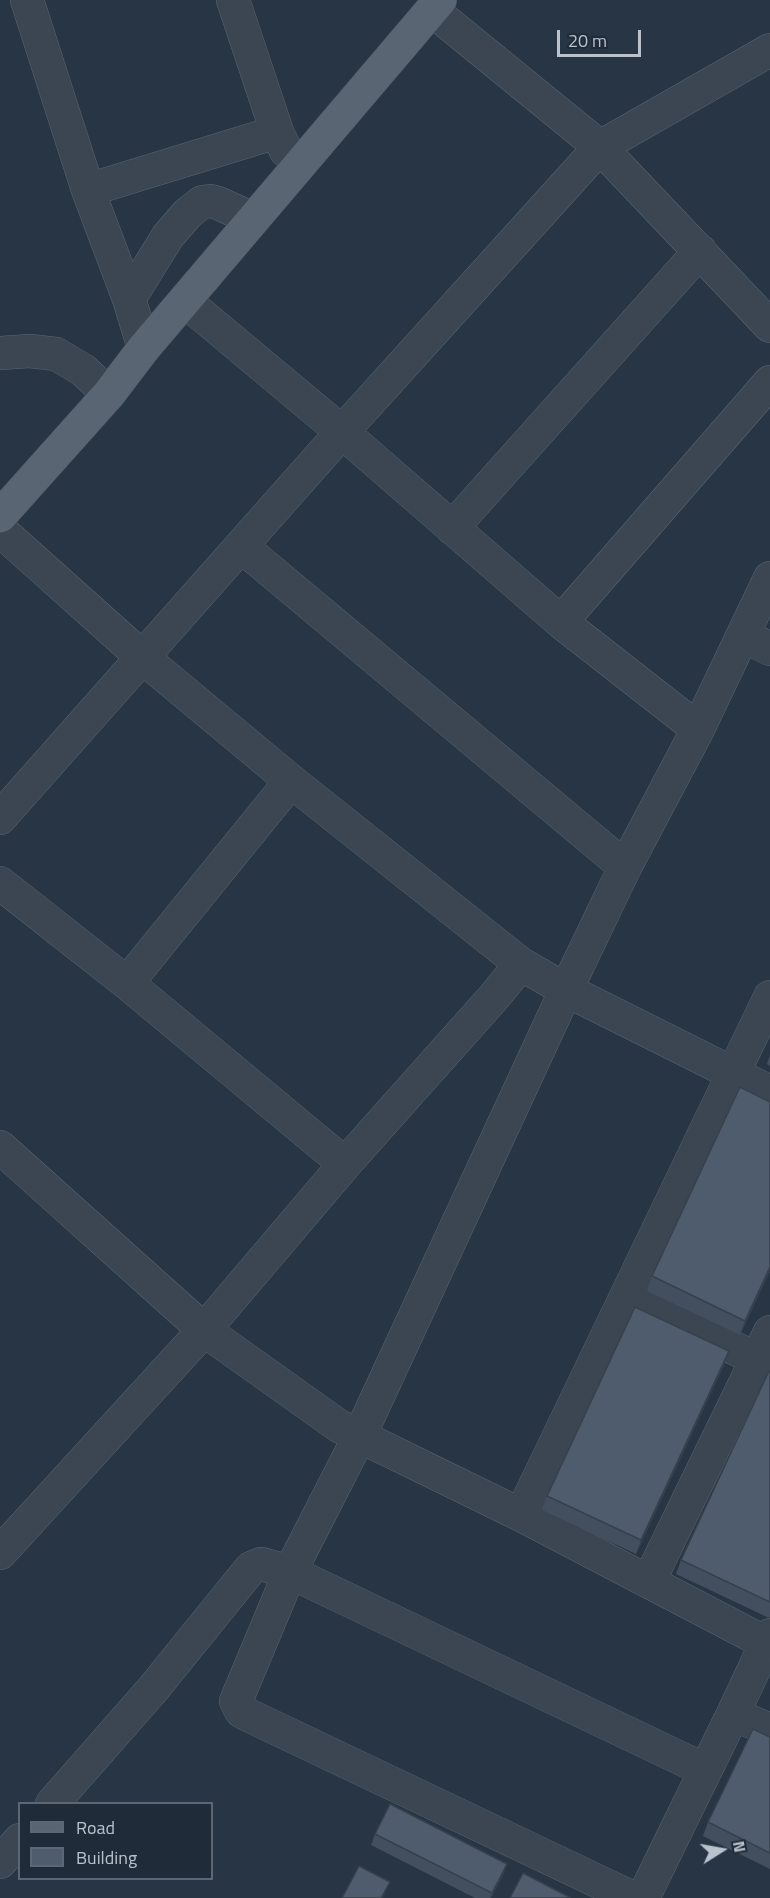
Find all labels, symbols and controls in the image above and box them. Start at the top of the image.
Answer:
scale bar [560,18,644,56]
text: 20 m [568,27,607,54]
legend [18,1802,213,1880]
text: Road [76,1814,115,1841]
north arrow [692,1820,752,1880]
text: N [727,1839,753,1854]
text: Building [76,1844,137,1871]

